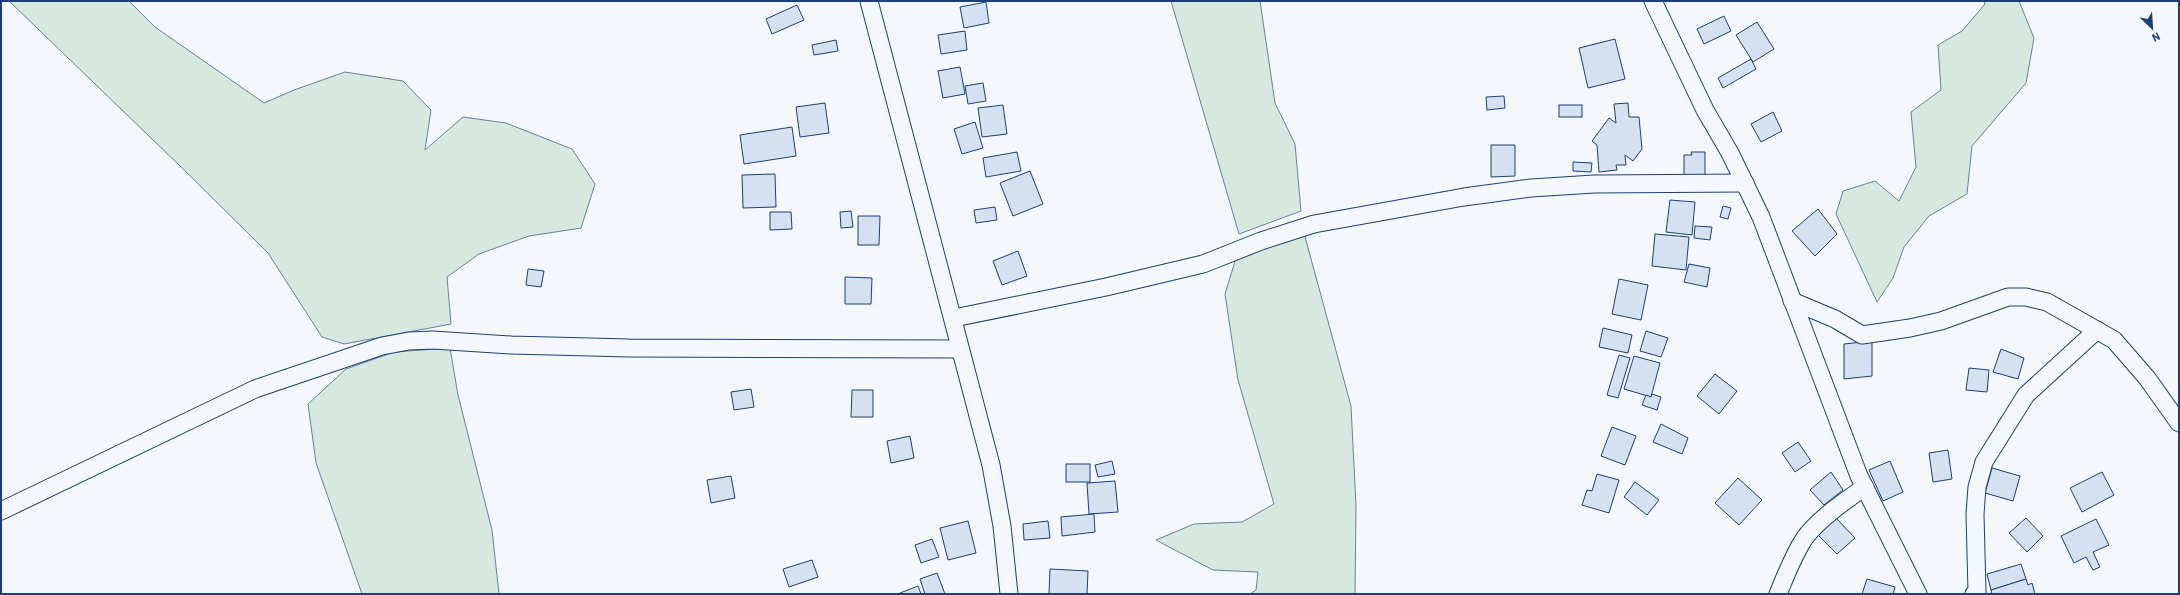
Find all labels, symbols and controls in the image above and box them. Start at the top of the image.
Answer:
north arrow [2132,8,2172,48]
text: N [2150,30,2163,45]

